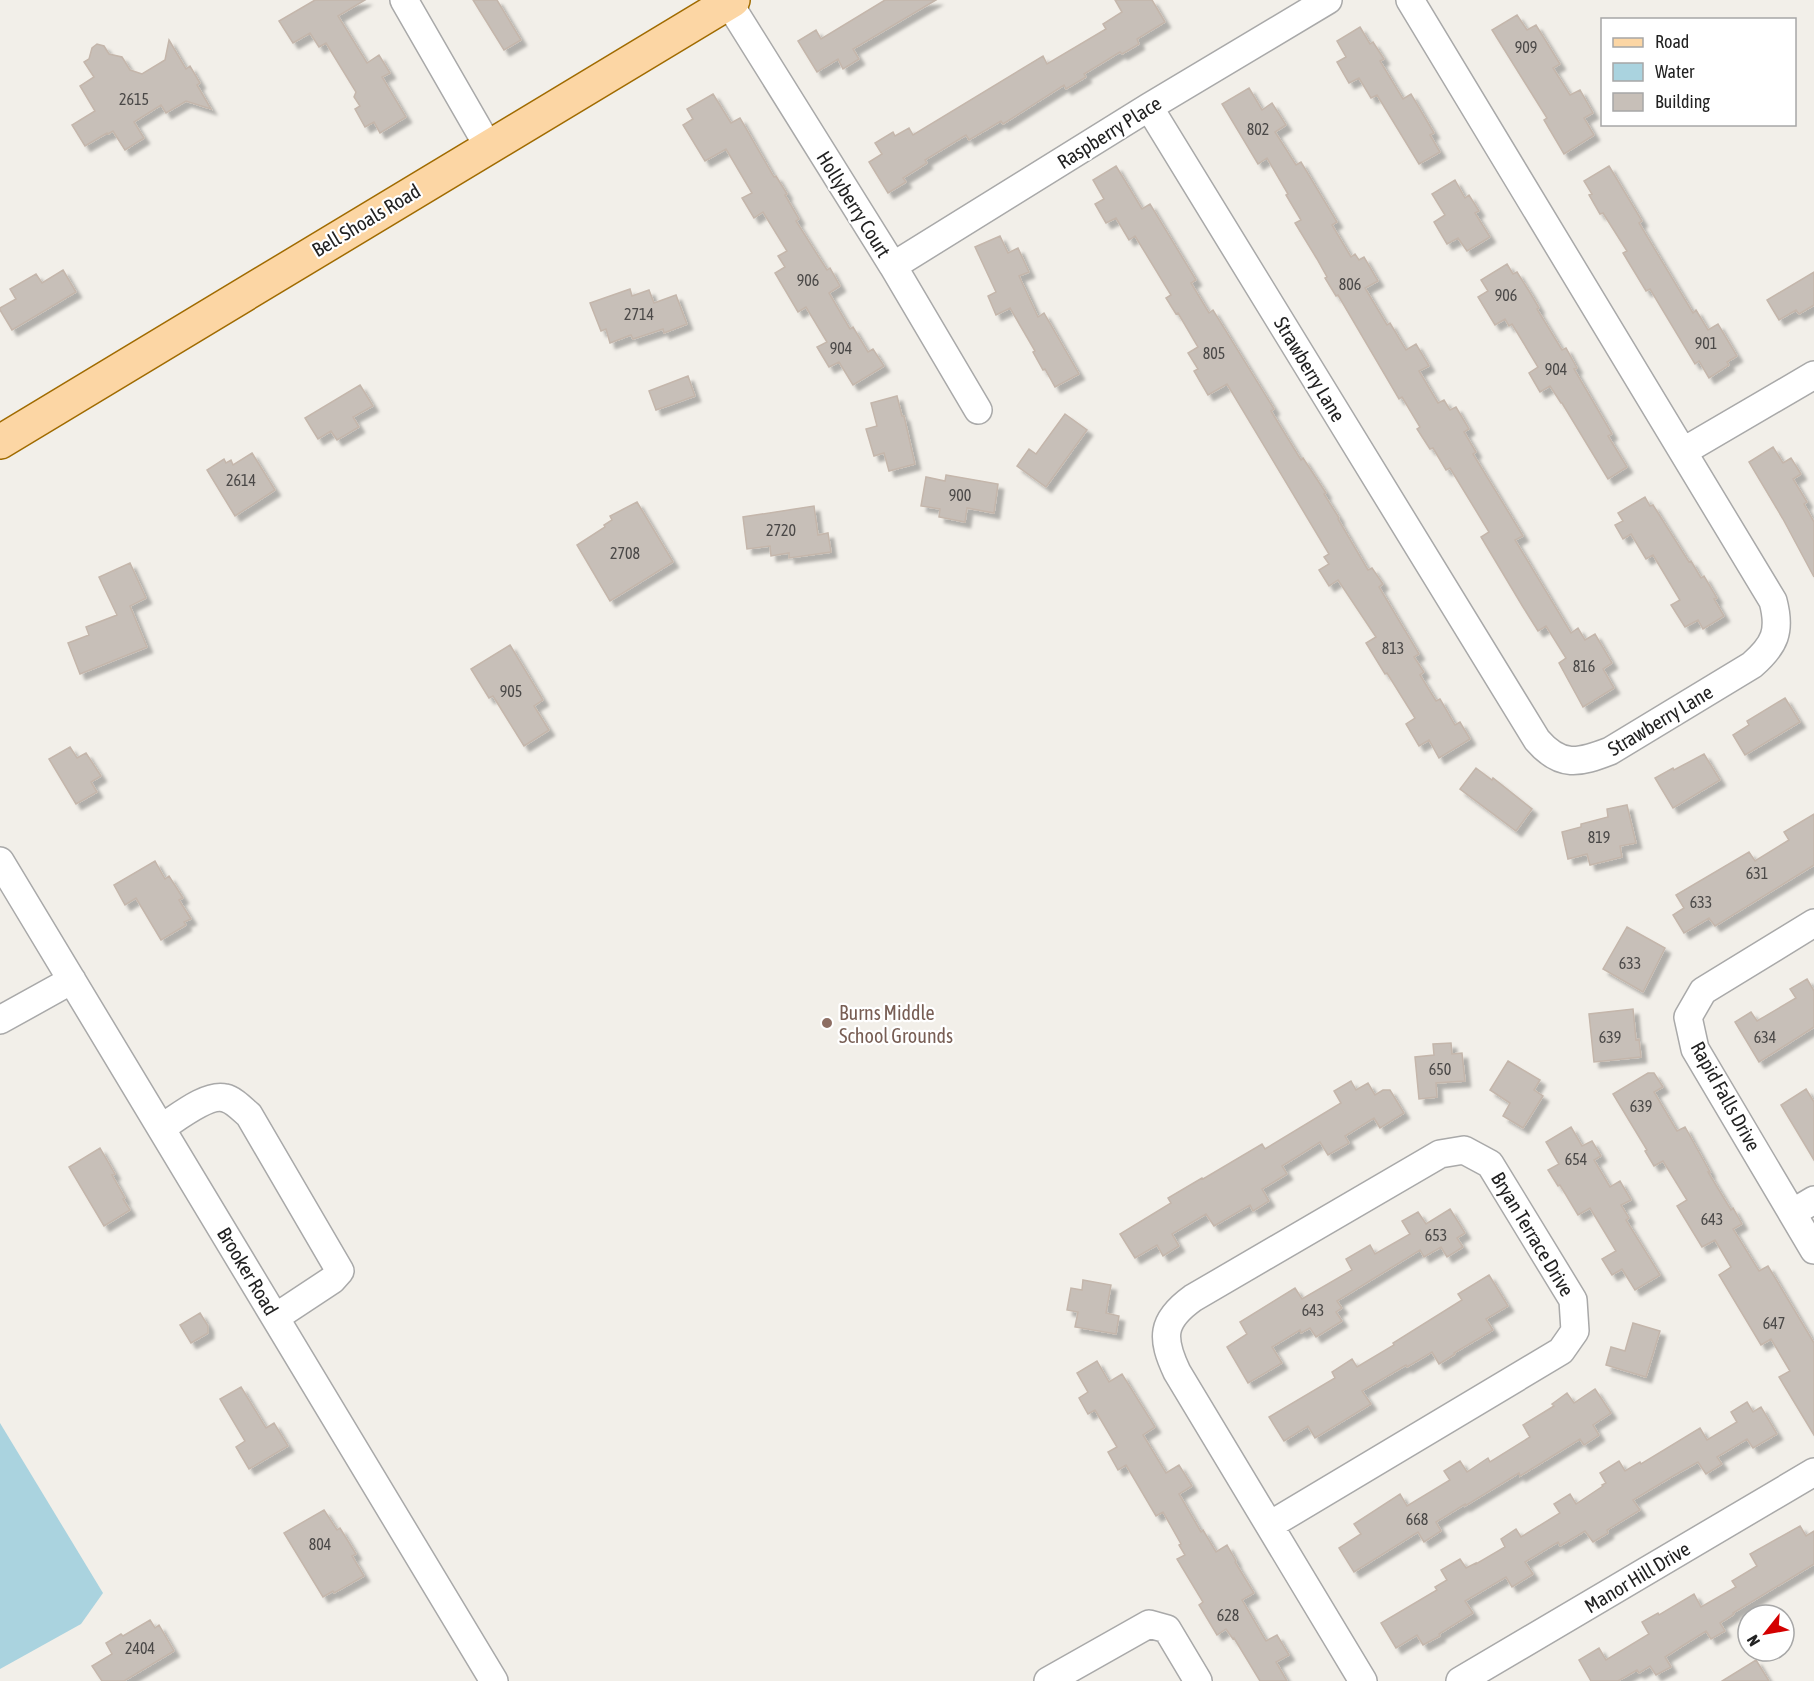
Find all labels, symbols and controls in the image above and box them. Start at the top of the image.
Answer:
legend [1601,18,1796,126]
text: Road [1655,31,1689,52]
house number: 909 [1515,38,1537,56]
text: Water [1655,61,1695,82]
house number: 2615 [119,90,149,108]
street label: Raspberry Place [1053,91,1165,173]
text: Building [1655,91,1710,112]
house number: 802 [1247,120,1269,138]
street label: Hollyberry Court [812,147,896,261]
street label: Bell Shoals Road [308,179,424,261]
house number: 906 [797,271,819,289]
house number: 806 [1339,275,1361,293]
house number: 906 [1495,286,1517,304]
house number: 2714 [624,305,654,323]
street label: Strawberry Lane [1270,312,1350,426]
house number: 901 [1695,334,1717,352]
house number: 904 [830,339,852,357]
house number: 805 [1203,344,1225,362]
house number: 904 [1545,360,1567,378]
house number: 2614 [226,471,256,489]
house number: 900 [949,486,971,504]
house number: 2720 [766,521,796,539]
house number: 2708 [610,544,640,562]
house number: 813 [1382,639,1404,657]
house number: 816 [1573,657,1595,675]
street label: Strawberry Lane [1603,680,1717,760]
house number: 905 [500,682,522,700]
house number: 819 [1588,828,1610,846]
house number: 631 [1746,864,1768,882]
house number: 633 [1690,893,1712,911]
house number: 633 [1619,954,1641,972]
place label: Burns Middle School Grounds [839,1001,953,1047]
marker: Burns Middle School Grounds [820,1016,834,1030]
house number: 639 [1599,1028,1621,1046]
house number: 634 [1754,1028,1776,1046]
street label: Rapid Falls Drive [1686,1037,1766,1155]
house number: 650 [1429,1060,1451,1078]
house number: 639 [1630,1097,1652,1115]
house number: 654 [1565,1150,1587,1168]
street label: Bryan Terrace Drive [1487,1168,1579,1300]
house number: 643 [1701,1210,1723,1228]
street label: Brooker Road [213,1223,283,1319]
house number: 653 [1425,1226,1447,1244]
house number: 643 [1302,1301,1324,1319]
house number: 647 [1763,1314,1785,1332]
house number: 668 [1406,1510,1428,1528]
house number: 804 [309,1535,331,1553]
street label: Manor Hill Drive [1580,1537,1694,1617]
north arrow [1736,1603,1796,1663]
house number: 628 [1217,1606,1239,1624]
text: N [1743,1632,1763,1649]
house number: 2404 [125,1639,155,1657]

